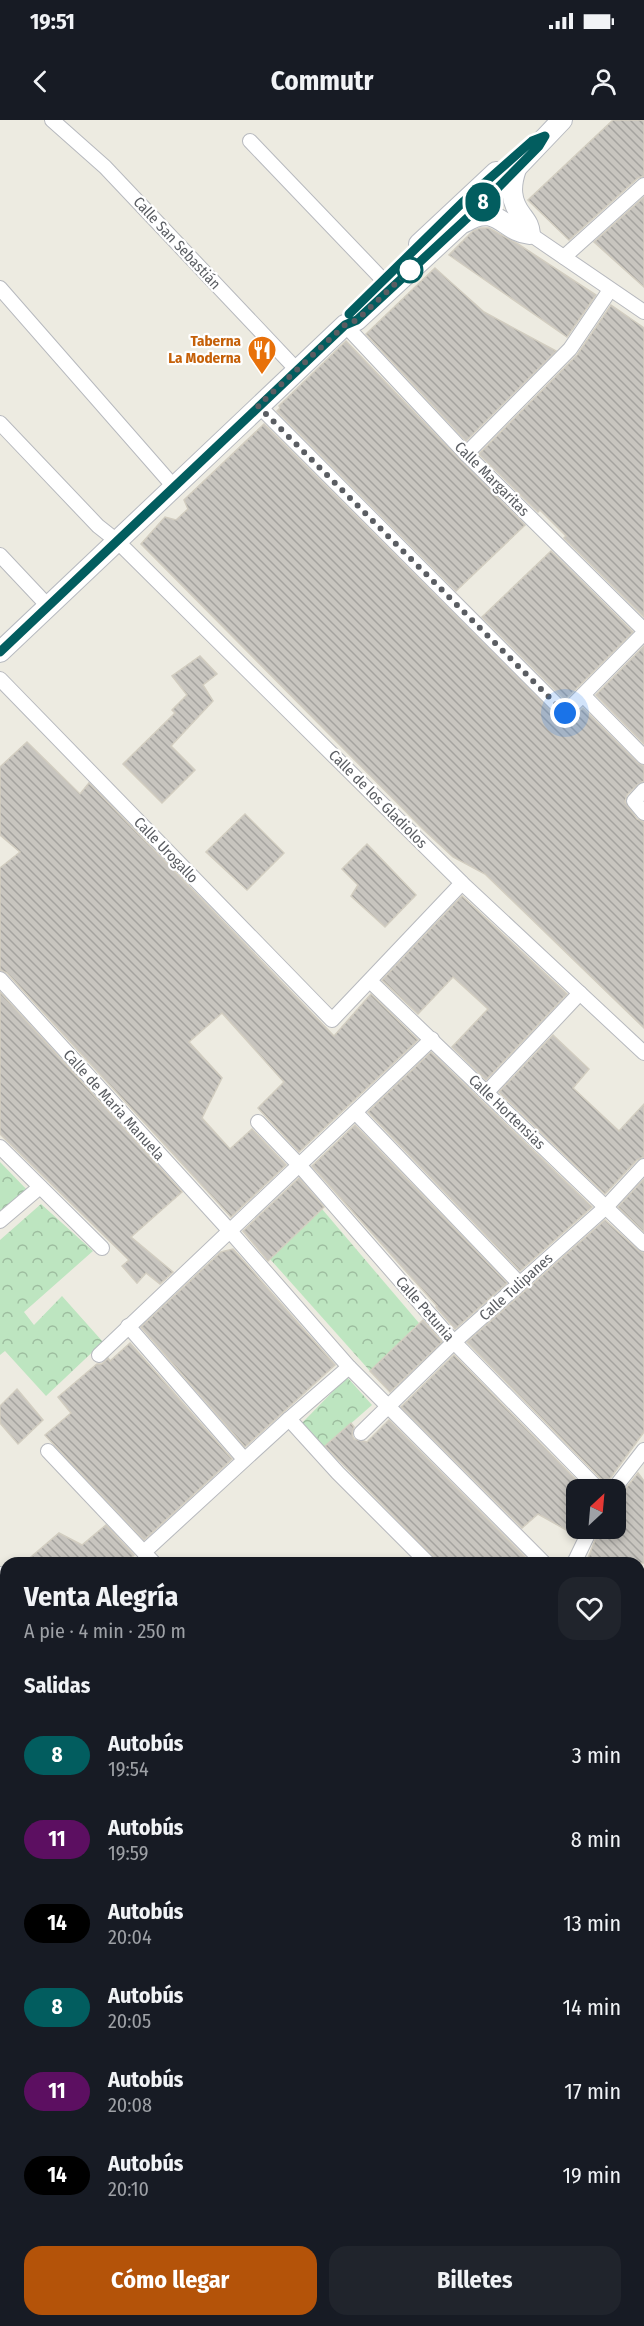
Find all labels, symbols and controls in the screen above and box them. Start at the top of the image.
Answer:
text: 19:51 [30,8,75,35]
icon: back [24,65,57,98]
text: Commutr [271,65,373,97]
icon: person [587,65,620,98]
line badge: 8 [464,182,502,221]
text: 8 [477,189,489,215]
street label: Calle San Sebastián [130,193,224,293]
unlabelled marker [397,257,423,283]
place label: Taberna La Moderna [168,332,242,367]
restaurant icon: Taberna La Moderna [246,334,278,376]
street label: Calle Margaritas [451,438,533,520]
your location [550,698,580,728]
street label: Calle de los Gladiolos [325,746,431,852]
street label: Calle Urogallo [130,813,202,887]
street label: Calle de Maria Manuela [60,1046,168,1164]
street label: Calle Hortensias [465,1071,549,1153]
street label: Calle Tulipanes [476,1249,556,1325]
street label: Calle Petunia [392,1273,458,1345]
north arrow [566,1479,626,1539]
map controls [566,1479,626,1539]
button: heart [558,1577,621,1640]
text: Venta Alegría [24,1580,178,1613]
text: A pie · 4 min · 250 m [24,1619,186,1643]
text: Salidas [24,1672,90,1699]
text: Autobús [108,1730,183,1757]
text: 8 [51,1742,63,1768]
text: 3 min [572,1742,621,1769]
text: 19:54 [108,1757,149,1781]
text: Autobús [108,1814,183,1841]
text: 11 [48,1826,66,1852]
text: 8 min [571,1826,621,1853]
text: 19:59 [108,1841,148,1865]
text: Autobús [108,1898,183,1925]
text: 14 [47,1910,67,1936]
text: 13 min [563,1910,621,1937]
text: 20:04 [108,1925,152,1949]
text: Autobús [108,1982,183,2009]
text: 8 [51,1994,63,2020]
text: 14 min [563,1994,621,2021]
text: 20:05 [108,2009,151,2033]
text: Autobús [108,2066,183,2093]
text: 11 [48,2078,66,2104]
text: 17 min [564,2078,621,2105]
text: 20:08 [108,2093,152,2117]
text: Autobús [108,2150,183,2177]
text: 14 [47,2162,67,2188]
text: 19 min [563,2162,621,2189]
text: 20:10 [108,2177,149,2201]
button: Cómo llegar [24,2246,317,2315]
button: Billetes [329,2246,621,2315]

